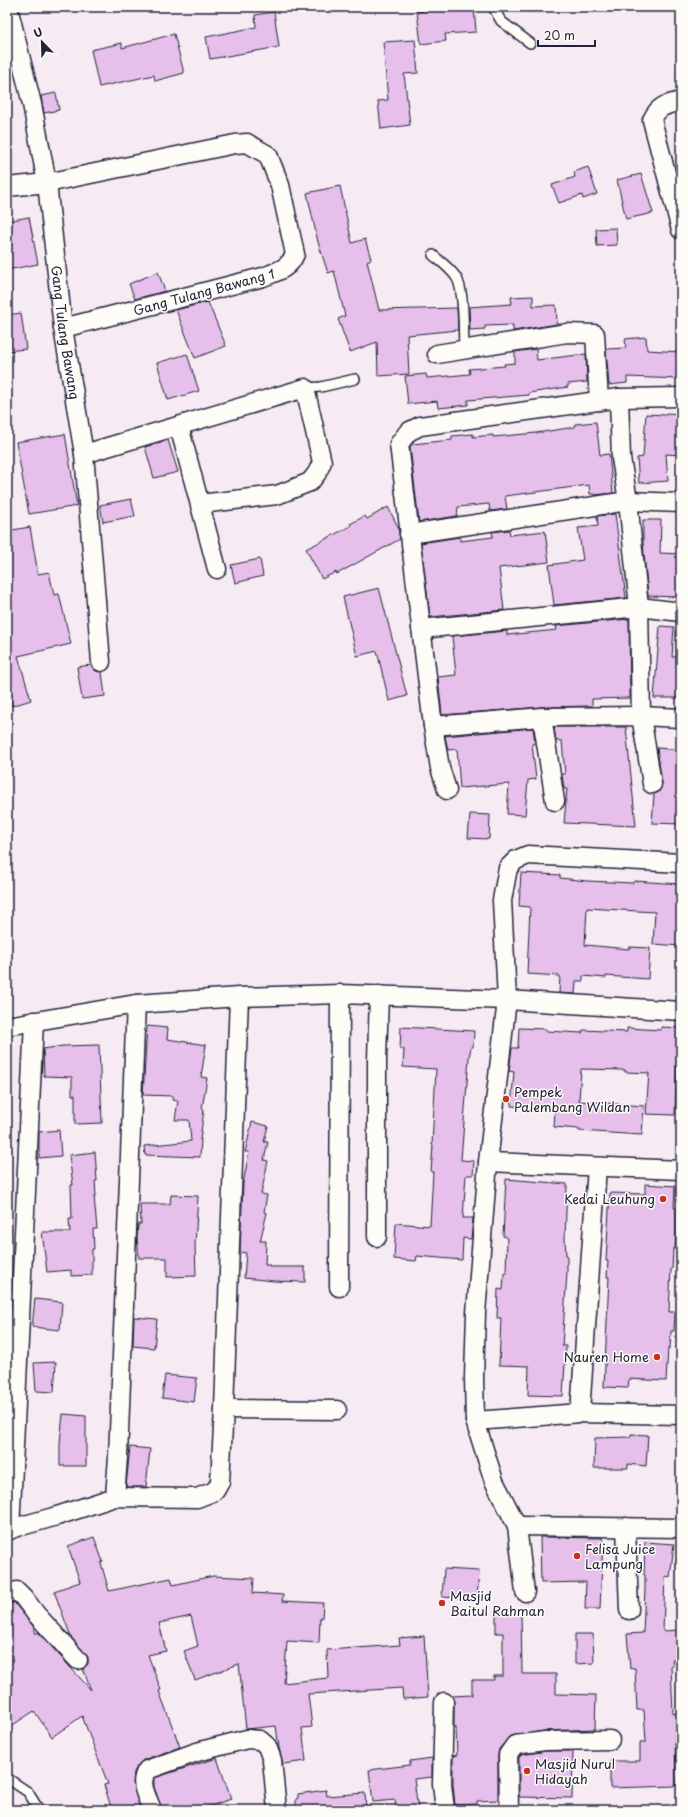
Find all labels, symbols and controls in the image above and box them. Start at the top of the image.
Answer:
north arrow [22,22,62,62]
scale bar [538,22,595,48]
text: U [31,23,45,42]
text: 20 m [544,26,575,44]
street label: Gang Tulang Bawang 1 [131,263,277,320]
street label: Gang Tulang Bawang [47,265,85,401]
place label: Pempek Palembang Wildan [514,1082,630,1116]
marker: Pempek Palembang Wildan [501,1094,511,1104]
place label: Kedai Leuhung [564,1189,655,1208]
marker: Kedai Leuhung [658,1194,668,1204]
place label: Nauren Home [564,1347,649,1366]
marker: Nauren Home [652,1352,662,1362]
place label: Felisa Juice Lampung [585,1539,655,1573]
marker: Felisa Juice Lampung [572,1551,582,1561]
place label: Masjid Baitul Rahman [450,1586,545,1620]
marker: Masjid Baitul Rahman [437,1598,447,1608]
place label: Masjid Nurul Hidayah [535,1754,615,1788]
marker: Masjid Nurul Hidayah [522,1766,532,1776]

